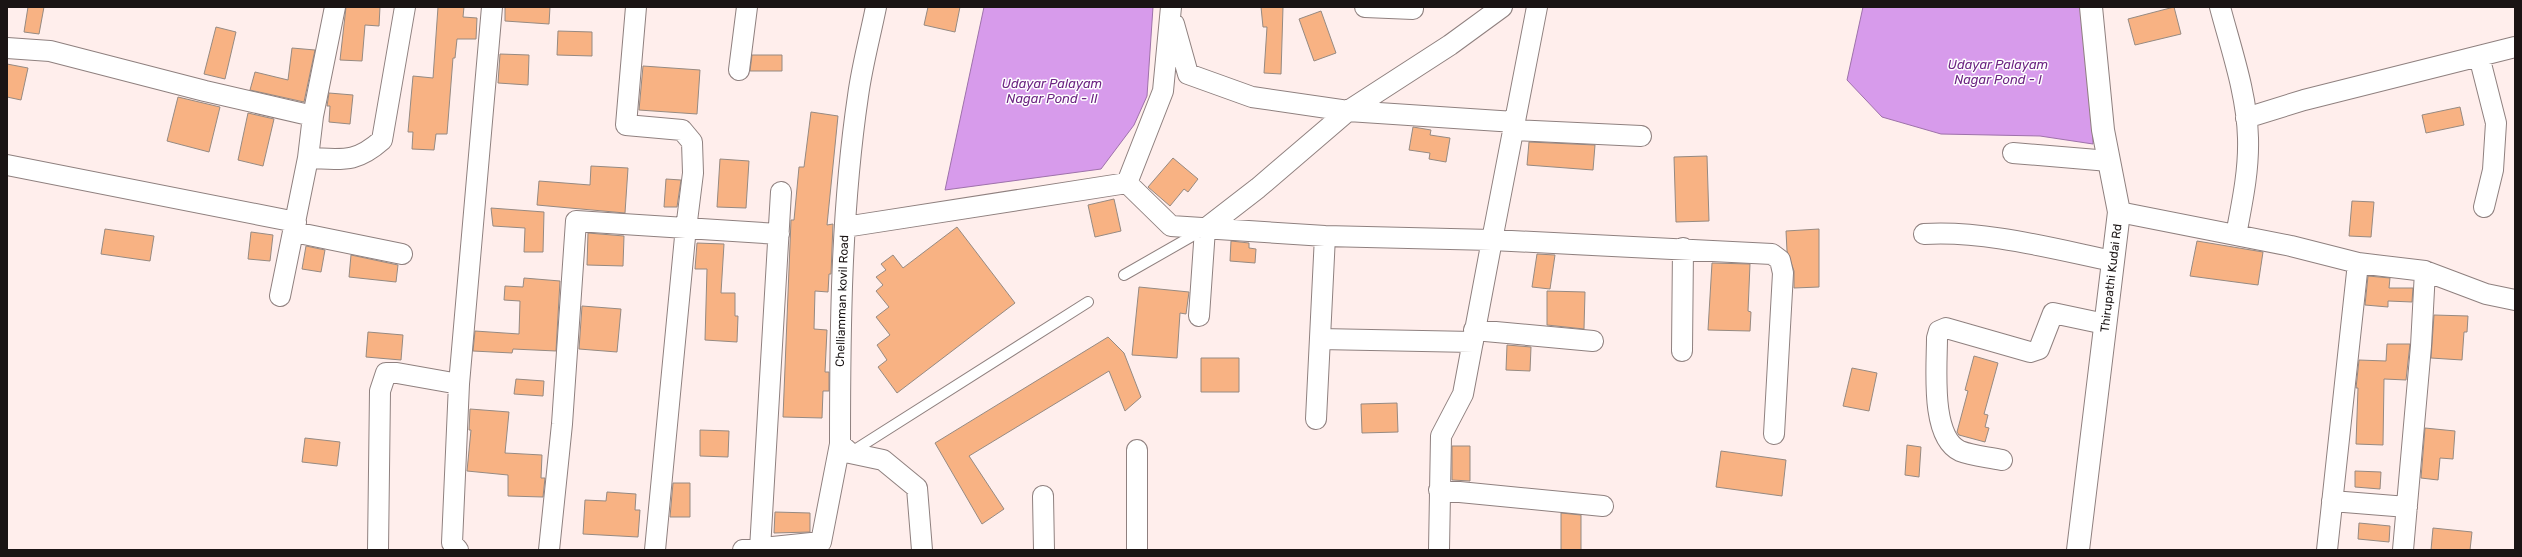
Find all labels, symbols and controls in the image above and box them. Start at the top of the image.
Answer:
water label: Udayar Palayam Nagar Pond - I [1948,57,2048,88]
water label: Udayar Palayam Nagar Pond - II [1002,76,1102,107]
street label: Thirupathi Kudai Rd [2097,223,2125,333]
street label: Chelliamman kovil Road [833,235,851,367]

